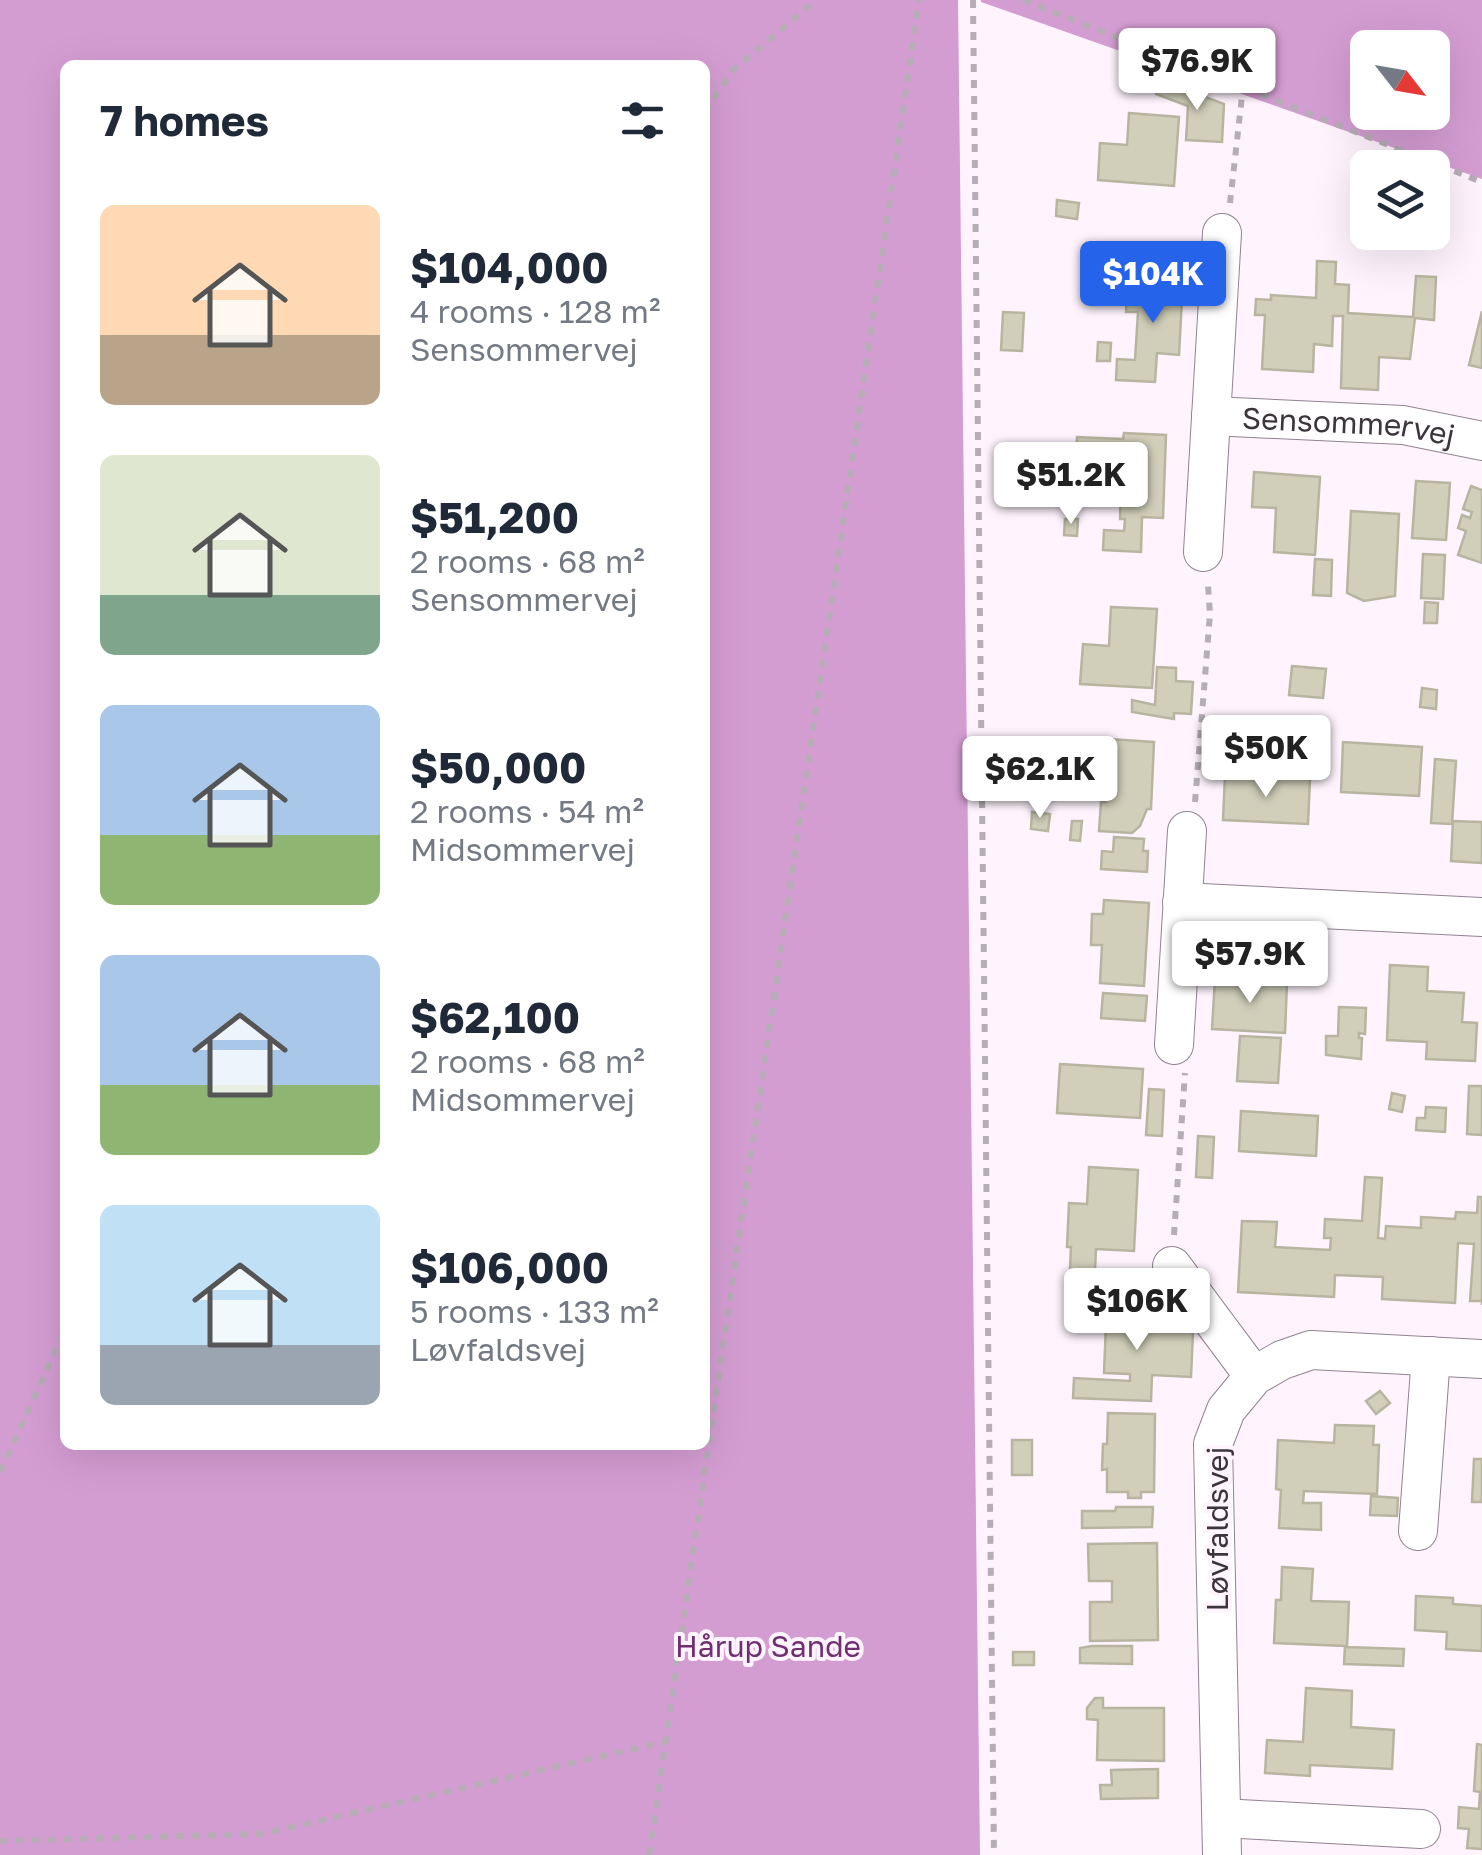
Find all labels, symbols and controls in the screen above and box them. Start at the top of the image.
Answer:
pin: $76.9K [1116,28,1278,113]
north arrow [1350,30,1450,130]
map controls [1350,30,1450,250]
text: $76.9K [1141,41,1253,79]
icon: filters [615,93,670,148]
text: 7 homes [100,95,269,145]
button: layers [1350,150,1450,250]
pin: $104K [1083,241,1223,326]
text: $104,000 [410,242,609,292]
icon: home [180,245,300,365]
text: $104K [1102,254,1204,292]
text: 4 rooms · 128 m² [410,292,660,330]
text: Sensommervej [410,330,638,368]
street label: Sensommervej [1241,399,1458,453]
pin: $51.2K [990,442,1152,527]
text: $51.2K [1016,455,1126,493]
text: $51,200 [410,492,579,542]
icon: home [180,495,300,615]
text: 2 rooms · 68 m² [410,542,645,580]
text: Sensommervej [410,580,638,618]
pin: $50K [1207,715,1325,800]
text: $50K [1224,728,1308,766]
pin: $62.1K [959,736,1121,821]
text: $50,000 [410,742,586,792]
icon: home [180,745,300,865]
text: $62.1K [984,749,1096,787]
text: 2 rooms · 54 m² [410,792,644,830]
text: Midsommervej [410,830,635,868]
pin: $57.9K [1169,921,1331,1006]
text: $57.9K [1194,934,1306,972]
text: $62,100 [410,992,580,1042]
icon: home [180,995,300,1115]
text: 2 rooms · 68 m² [410,1042,645,1080]
text: Midsommervej [410,1080,635,1118]
text: $106,000 [410,1242,609,1292]
icon: home [180,1245,300,1365]
pin: $106K [1067,1268,1207,1353]
text: $106K [1086,1281,1188,1319]
text: 5 rooms · 133 m² [410,1292,659,1330]
text: Løvfaldsvej [410,1330,586,1368]
street label: Løvfaldsvej [1199,1446,1235,1612]
park label: Hårup Sande [675,1628,861,1664]

